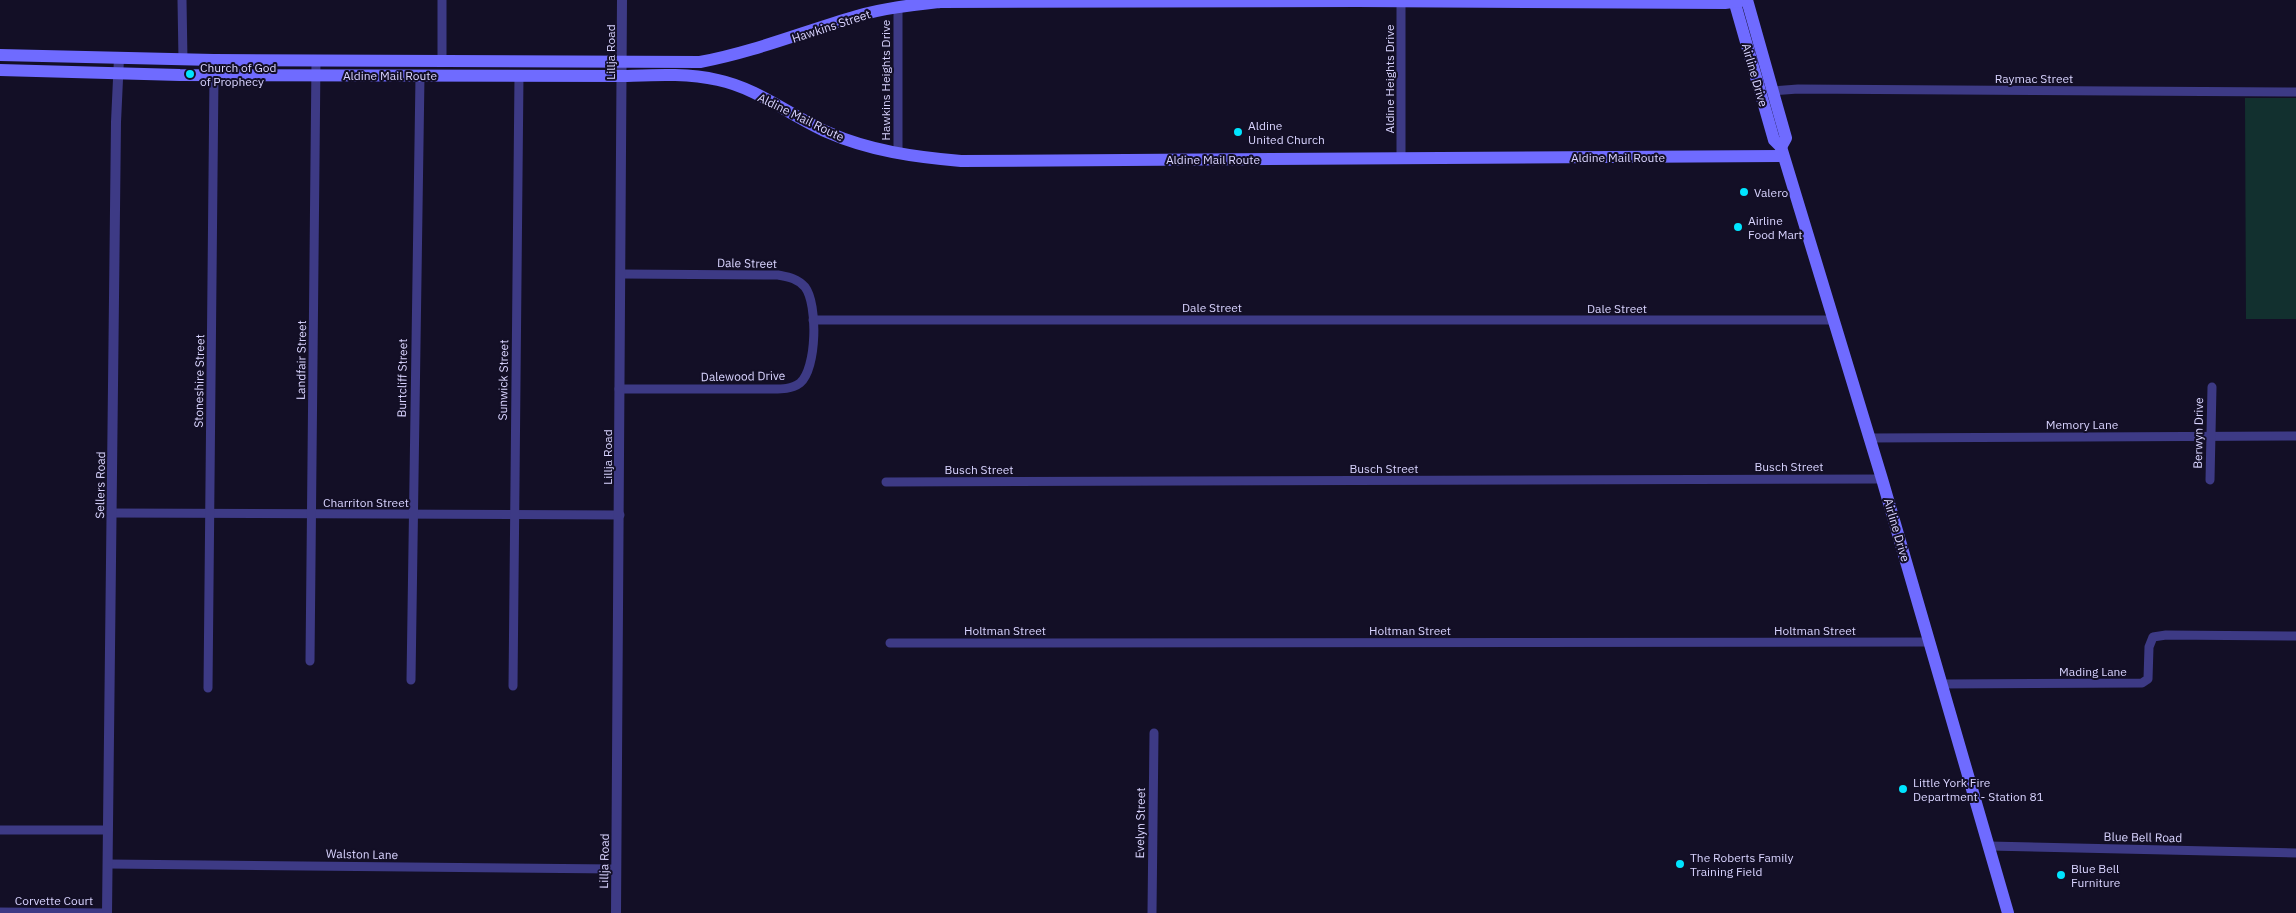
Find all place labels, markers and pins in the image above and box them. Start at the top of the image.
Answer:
place label: Church of God of Prophecy [200,60,277,89]
marker: Church of God of Prophecy [184,68,196,80]
place label: Aldine United Church [1248,118,1325,147]
marker: Aldine United Church [1232,126,1244,138]
place label: Valero [1754,185,1789,200]
marker: Valero [1738,186,1750,198]
place label: Airline Food Mart [1748,213,1802,242]
marker: Airline Food Mart [1732,221,1744,233]
place label: Little York Fire Department - Station 81 [1913,775,2044,804]
marker: Little York Fire Department - Station 81 [1897,783,1909,795]
place label: The Roberts Family Training Field [1690,850,1793,879]
marker: The Roberts Family Training Field [1674,858,1686,870]
place label: Blue Bell Furniture [2071,861,2121,890]
marker: Blue Bell Furniture [2055,869,2067,881]

